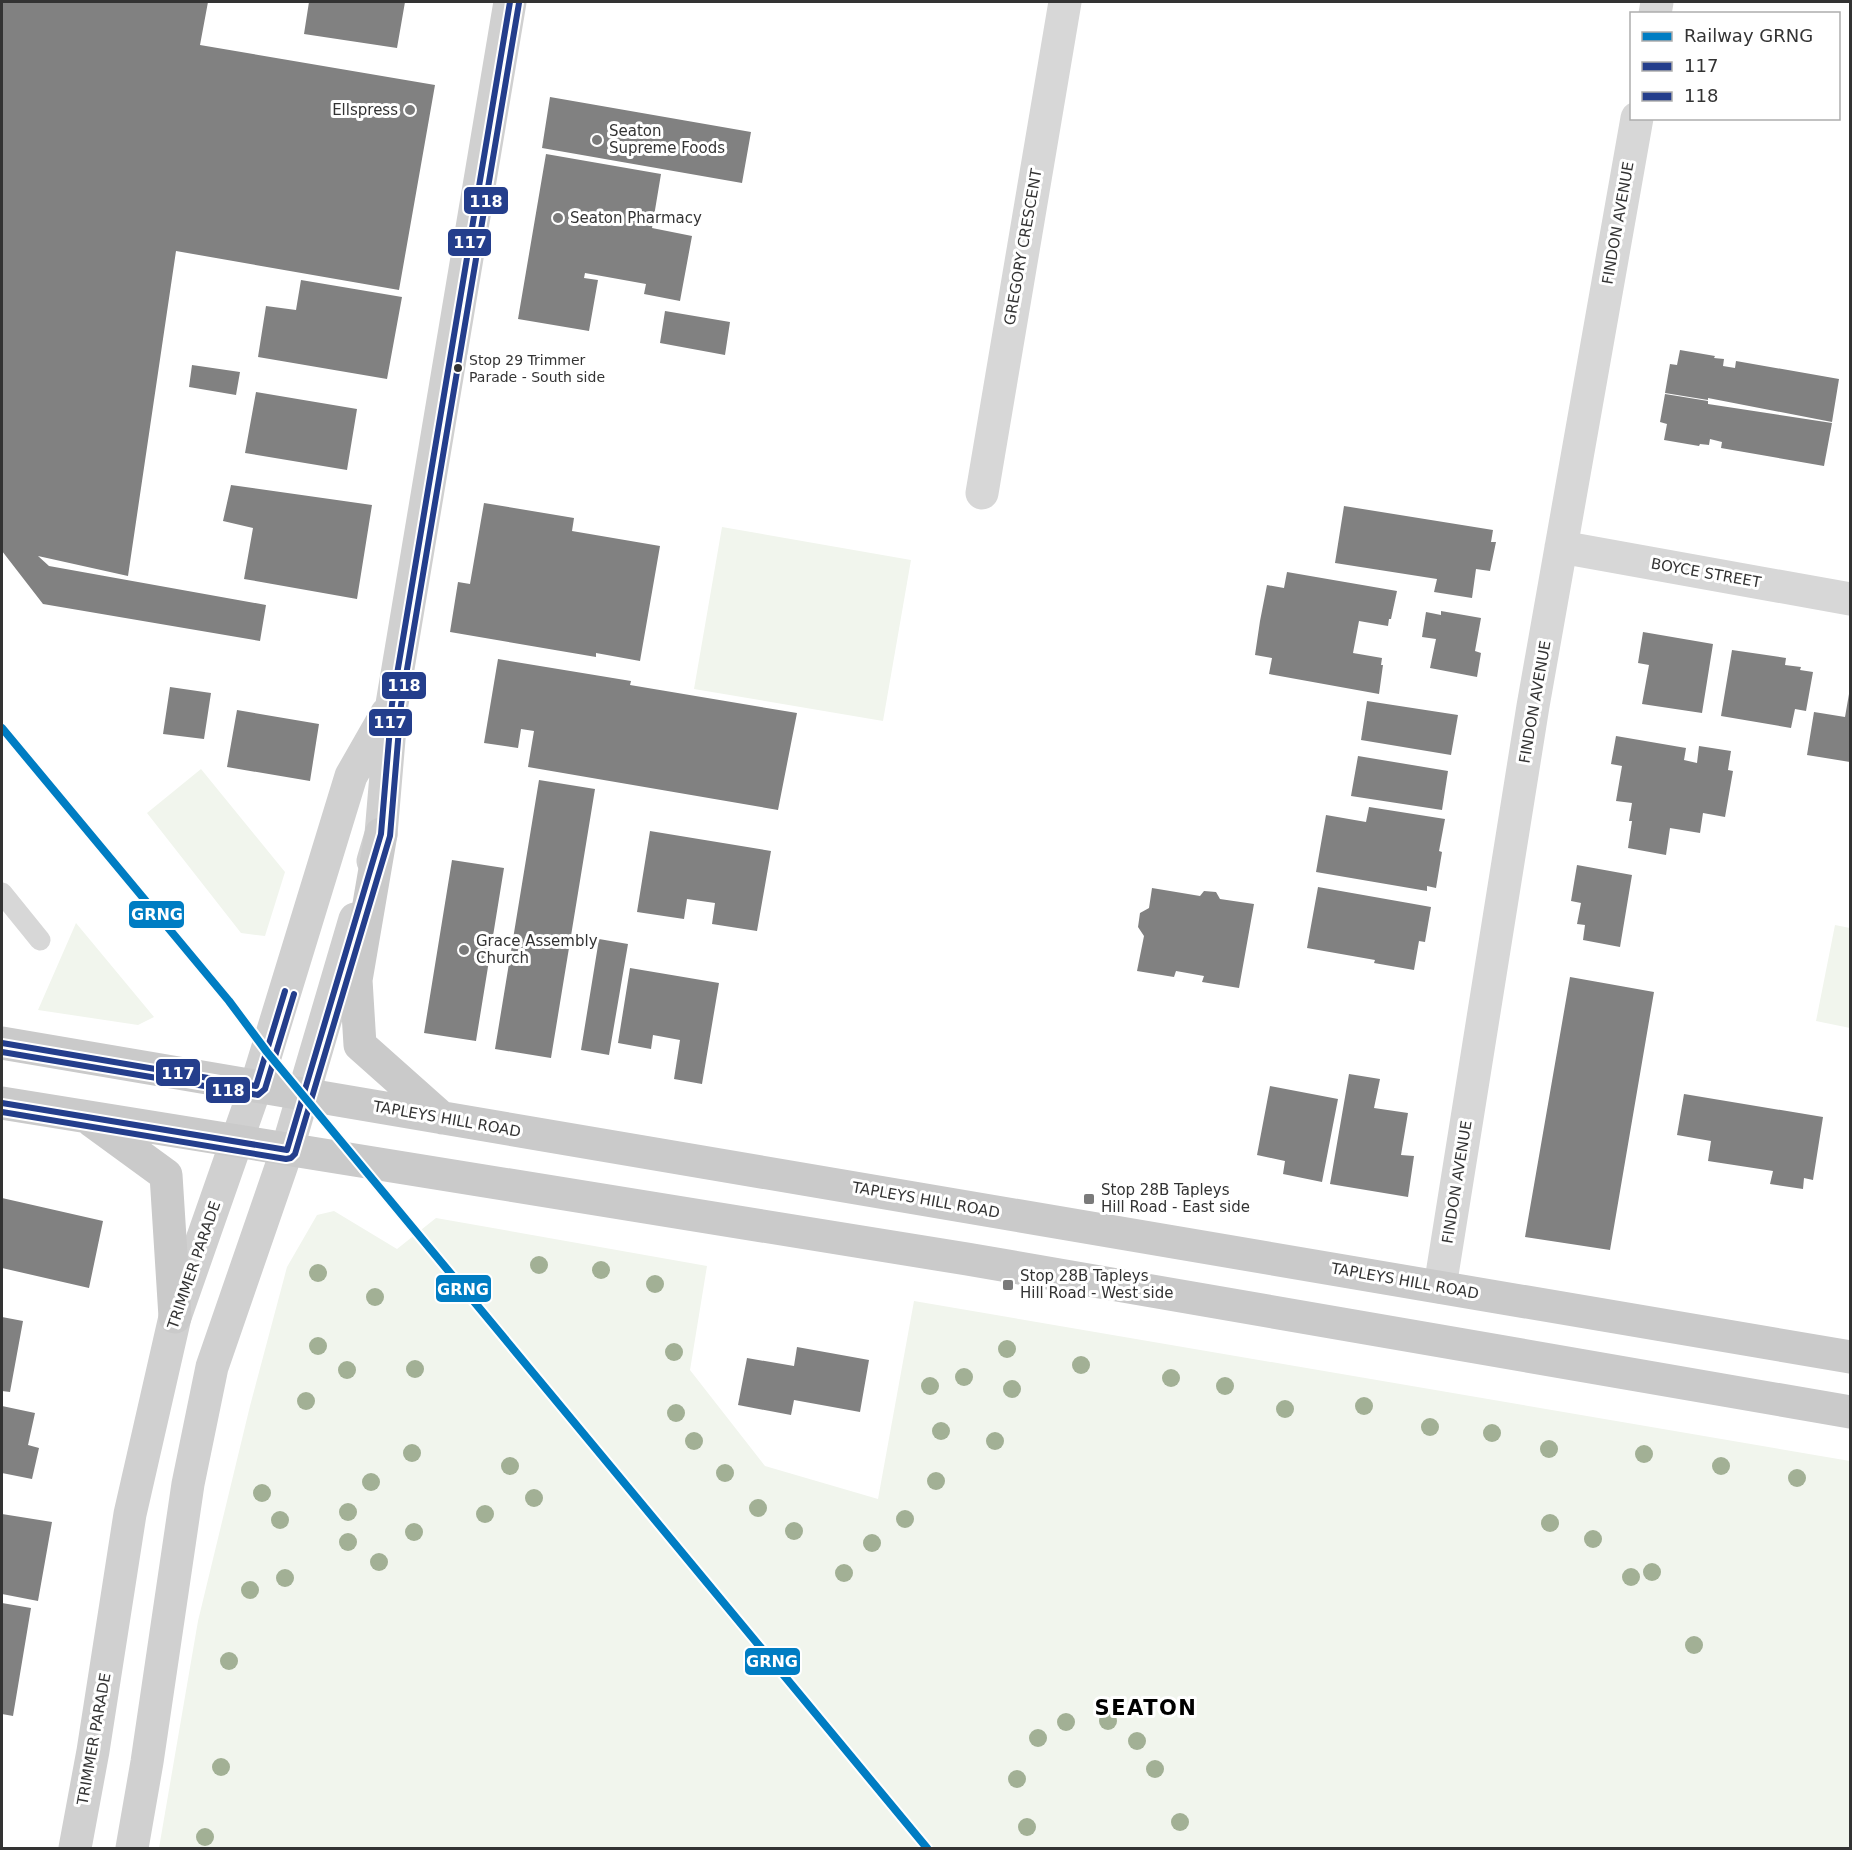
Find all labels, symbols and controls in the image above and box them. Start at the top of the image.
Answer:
legend [1630,12,1840,120]
text: Railway GRNG [1684,25,1813,46]
text: 117 [1684,55,1718,76]
text: 118 [1684,85,1718,106]
place label: Ellspress [332,101,398,119]
marker: Ellspress [403,103,417,117]
place label: Seaton Supreme Foods [609,122,725,157]
marker: Seaton Supreme Foods [590,133,604,147]
street label: FINDON AVENUE [1598,160,1638,286]
street label: GREGORY CRESCENT [1000,167,1046,327]
line badge: 118 [463,186,509,215]
text: 118 [469,192,503,211]
place label: Seaton Pharmacy [570,209,702,227]
marker: Seaton Pharmacy [551,211,565,225]
line badge: 117 [447,228,492,257]
text: 117 [453,233,487,252]
place label: Stop 29 Trimmer Parade - South side [469,352,605,385]
marker: Stop 29 Trimmer Parade - South side [452,362,464,374]
street label: BOYCE STREET [1650,554,1763,592]
street label: FINDON AVENUE [1515,639,1555,765]
line badge: 118 [381,671,427,700]
text: 118 [387,676,421,695]
line badge: 117 [368,708,413,737]
text: 117 [373,713,407,732]
line badge: GRNG [128,900,185,929]
text: GRNG [131,905,183,924]
place label: Grace Assembly Church [476,932,598,967]
marker: Grace Assembly Church [457,943,471,957]
line badge: 117 [155,1058,201,1087]
text: 117 [161,1064,195,1083]
line badge: 118 [205,1076,251,1104]
text: 118 [211,1081,245,1100]
street label: TAPLEYS HILL ROAD [371,1097,522,1141]
street label: FINDON AVENUE [1438,1119,1476,1245]
street label: TAPLEYS HILL ROAD [850,1178,1001,1222]
place label: Stop 28B Tapleys Hill Road - East side [1101,1181,1250,1216]
marker: Stop 28B Tapleys Hill Road - East side [1082,1192,1096,1206]
street label: TRIMMER PARADE [163,1199,224,1332]
street label: TAPLEYS HILL ROAD [1329,1259,1480,1303]
place label: Stop 28B Tapleys Hill Road - West side [1020,1267,1174,1302]
line badge: GRNG [435,1274,492,1303]
marker: Stop 28B Tapleys Hill Road - West side [1001,1278,1015,1292]
text: GRNG [437,1280,489,1299]
line badge: GRNG [744,1647,801,1676]
text: GRNG [746,1652,798,1671]
street label: TRIMMER PARADE [73,1671,114,1808]
district label: SEATON [1095,1696,1197,1720]

